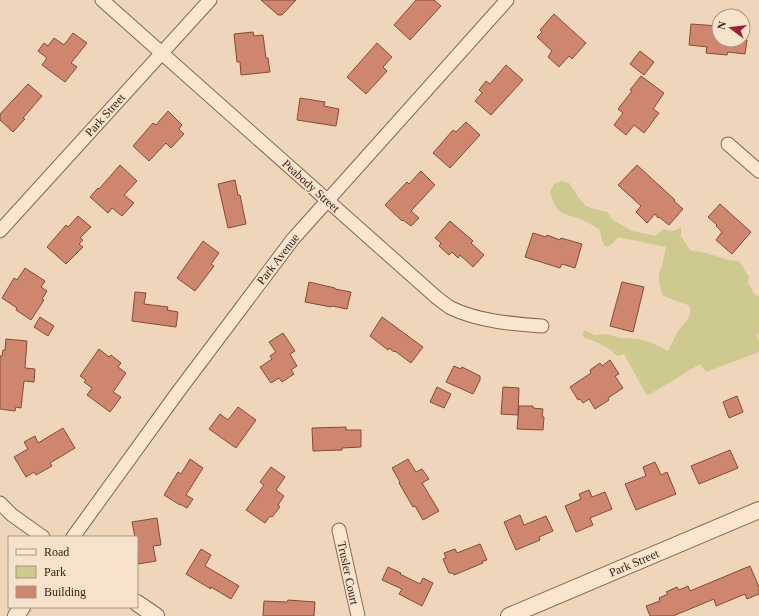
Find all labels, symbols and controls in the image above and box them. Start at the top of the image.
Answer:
north arrow [711,8,751,48]
text: N [715,20,728,31]
street label: Park Street [82,90,128,139]
street label: Peabody Street [279,157,343,216]
street label: Park Avenue [254,231,302,287]
legend [8,536,138,608]
street label: Trusler Court [334,540,362,607]
text: Road [44,545,69,559]
street label: Park Street [607,546,662,580]
text: Park [44,565,66,579]
text: Building [44,585,86,599]

